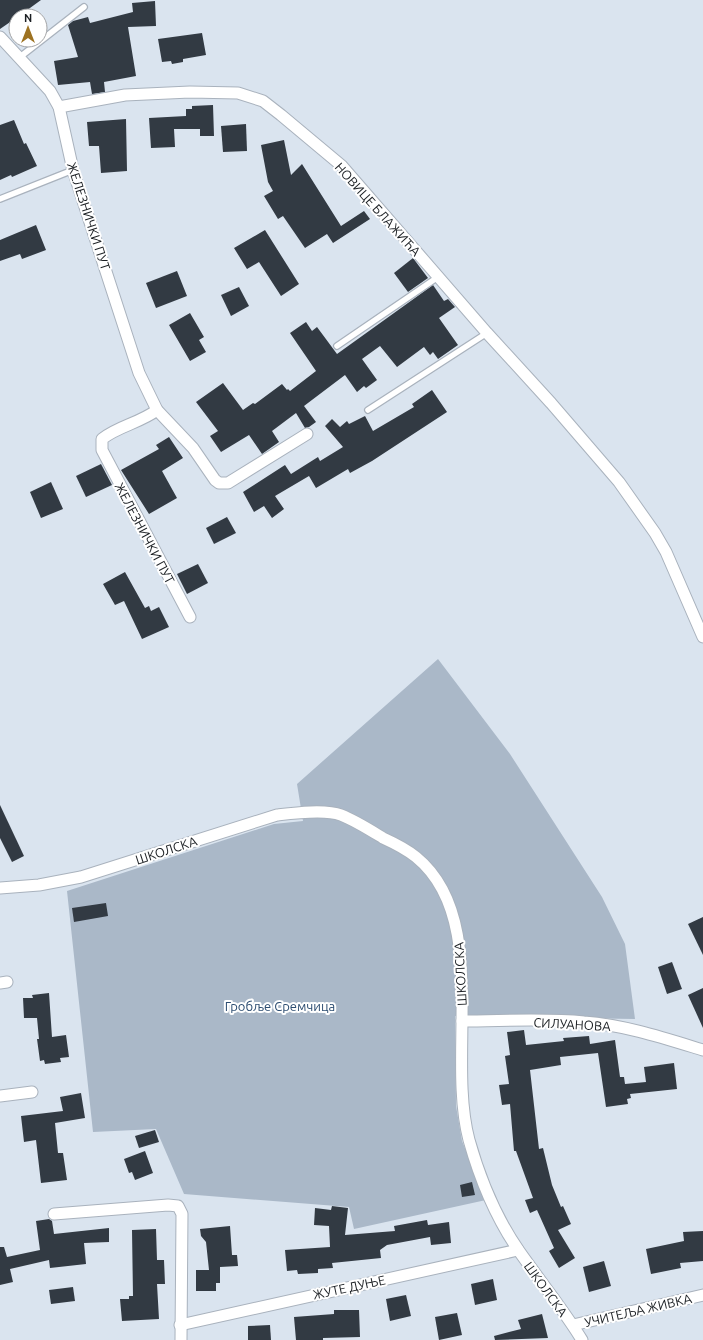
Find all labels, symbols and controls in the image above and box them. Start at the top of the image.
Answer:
north arrow [8,8,48,48]
text: N [24,12,32,24]
street label: ЖЕЛЕЗНИЧКИ ПУТ [65,160,113,272]
street label: НОВИЦЕ БЛАЖИЋА [333,160,424,259]
street label: ЖЕЛЕЗНИЧКИ ПУТ [112,480,178,586]
street label: ШКОЛСКА [133,833,199,867]
street label: ШКОЛСКА [451,941,469,1006]
park label: Гробље Сремчица [225,999,335,1013]
street label: СИЛУАНОВА [533,1015,611,1033]
street label: ШКОЛСКА [522,1259,571,1319]
street label: ЖУТЕ ДУЊЕ [311,1272,387,1302]
street label: УЧИТЕЉА ЖИВКА [583,1291,693,1329]

